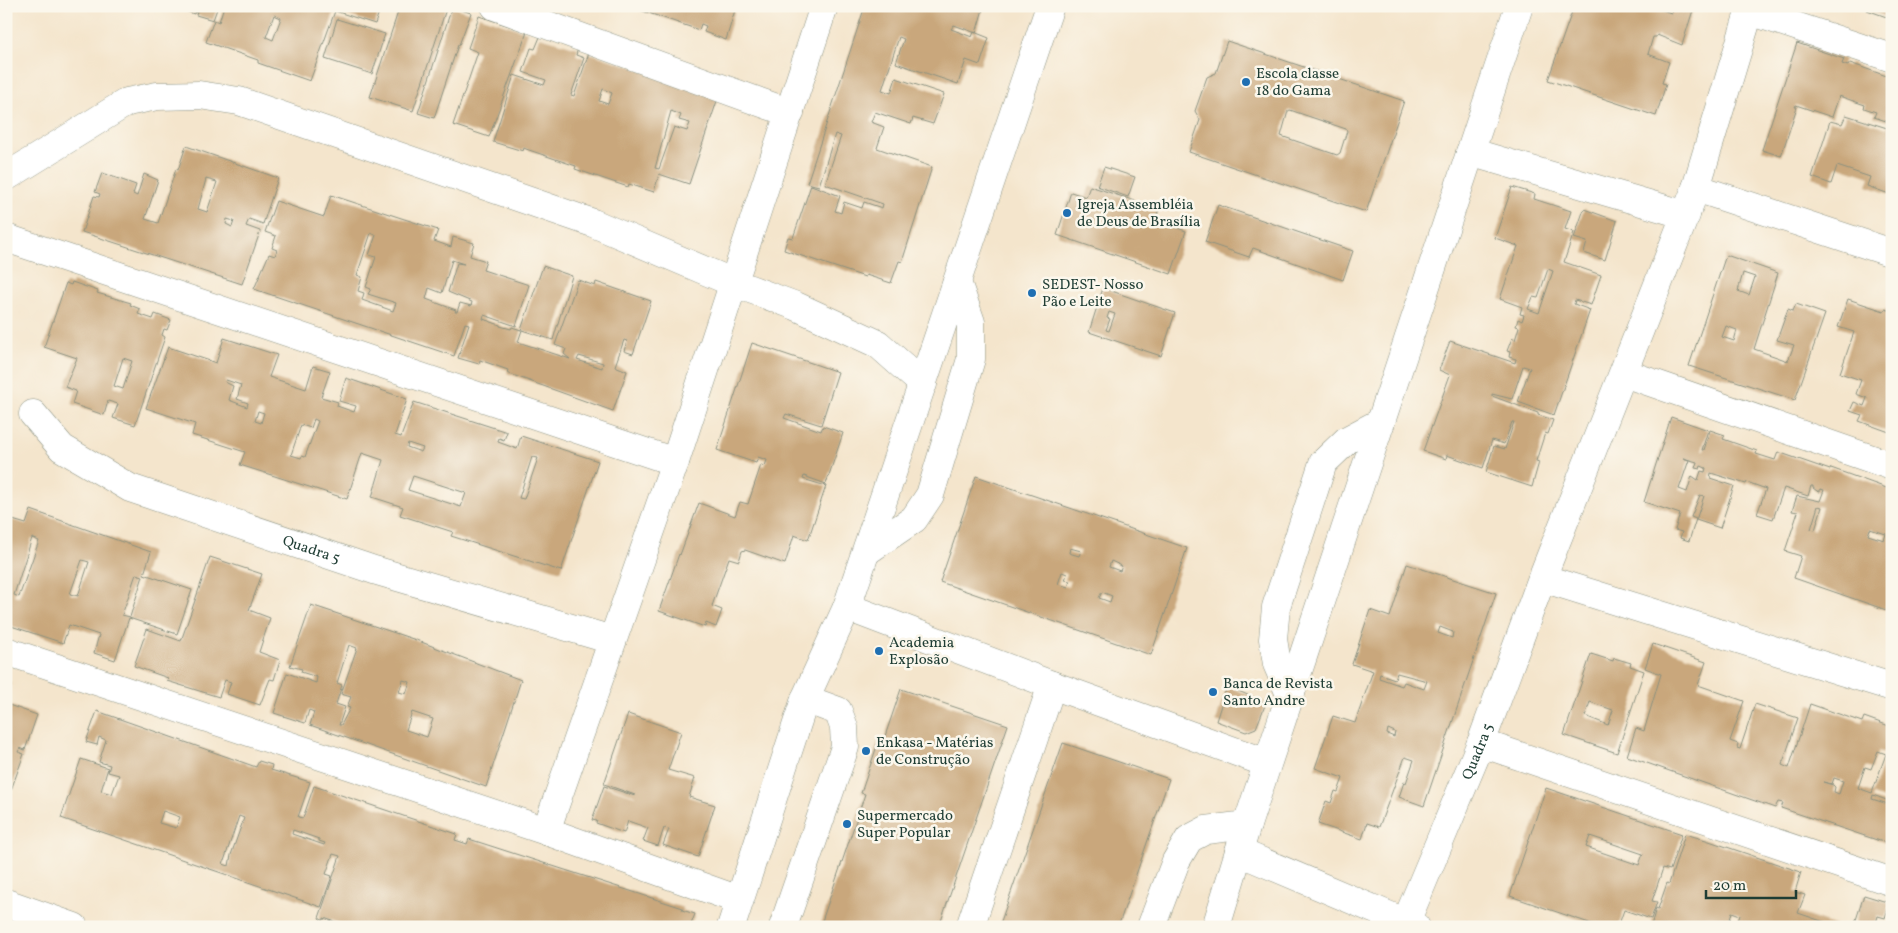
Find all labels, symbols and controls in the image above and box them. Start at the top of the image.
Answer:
place label: Escola classe 18 do Gama [1256,64,1339,102]
marker: Escola classe 18 do Gama [1240,76,1252,88]
place label: Igreja Assembléia de Deus de Brasília [1077,195,1201,233]
marker: Igreja Assembléia de Deus de Brasília [1061,207,1073,219]
place label: SEDEST- Nosso Pão e Leite [1042,275,1143,313]
marker: SEDEST- Nosso Pão e Leite [1026,287,1038,299]
street label: Quadra 5 [279,531,342,570]
place label: Academia Explosão [889,633,954,671]
marker: Academia Explosão [873,645,885,657]
place label: Banca de Revista Santo Andre [1223,674,1333,712]
marker: Banca de Revista Santo Andre [1207,686,1219,698]
street label: Quadra 5 [1458,721,1499,783]
place label: Enkasa - Matérias de Construção [876,733,993,771]
marker: Enkasa - Matérias de Construção [860,745,872,757]
place label: Supermercado Super Popular [857,806,953,844]
marker: Supermercado Super Popular [841,818,853,830]
scale bar [1706,868,1796,900]
text: 20 m [1713,876,1746,897]

